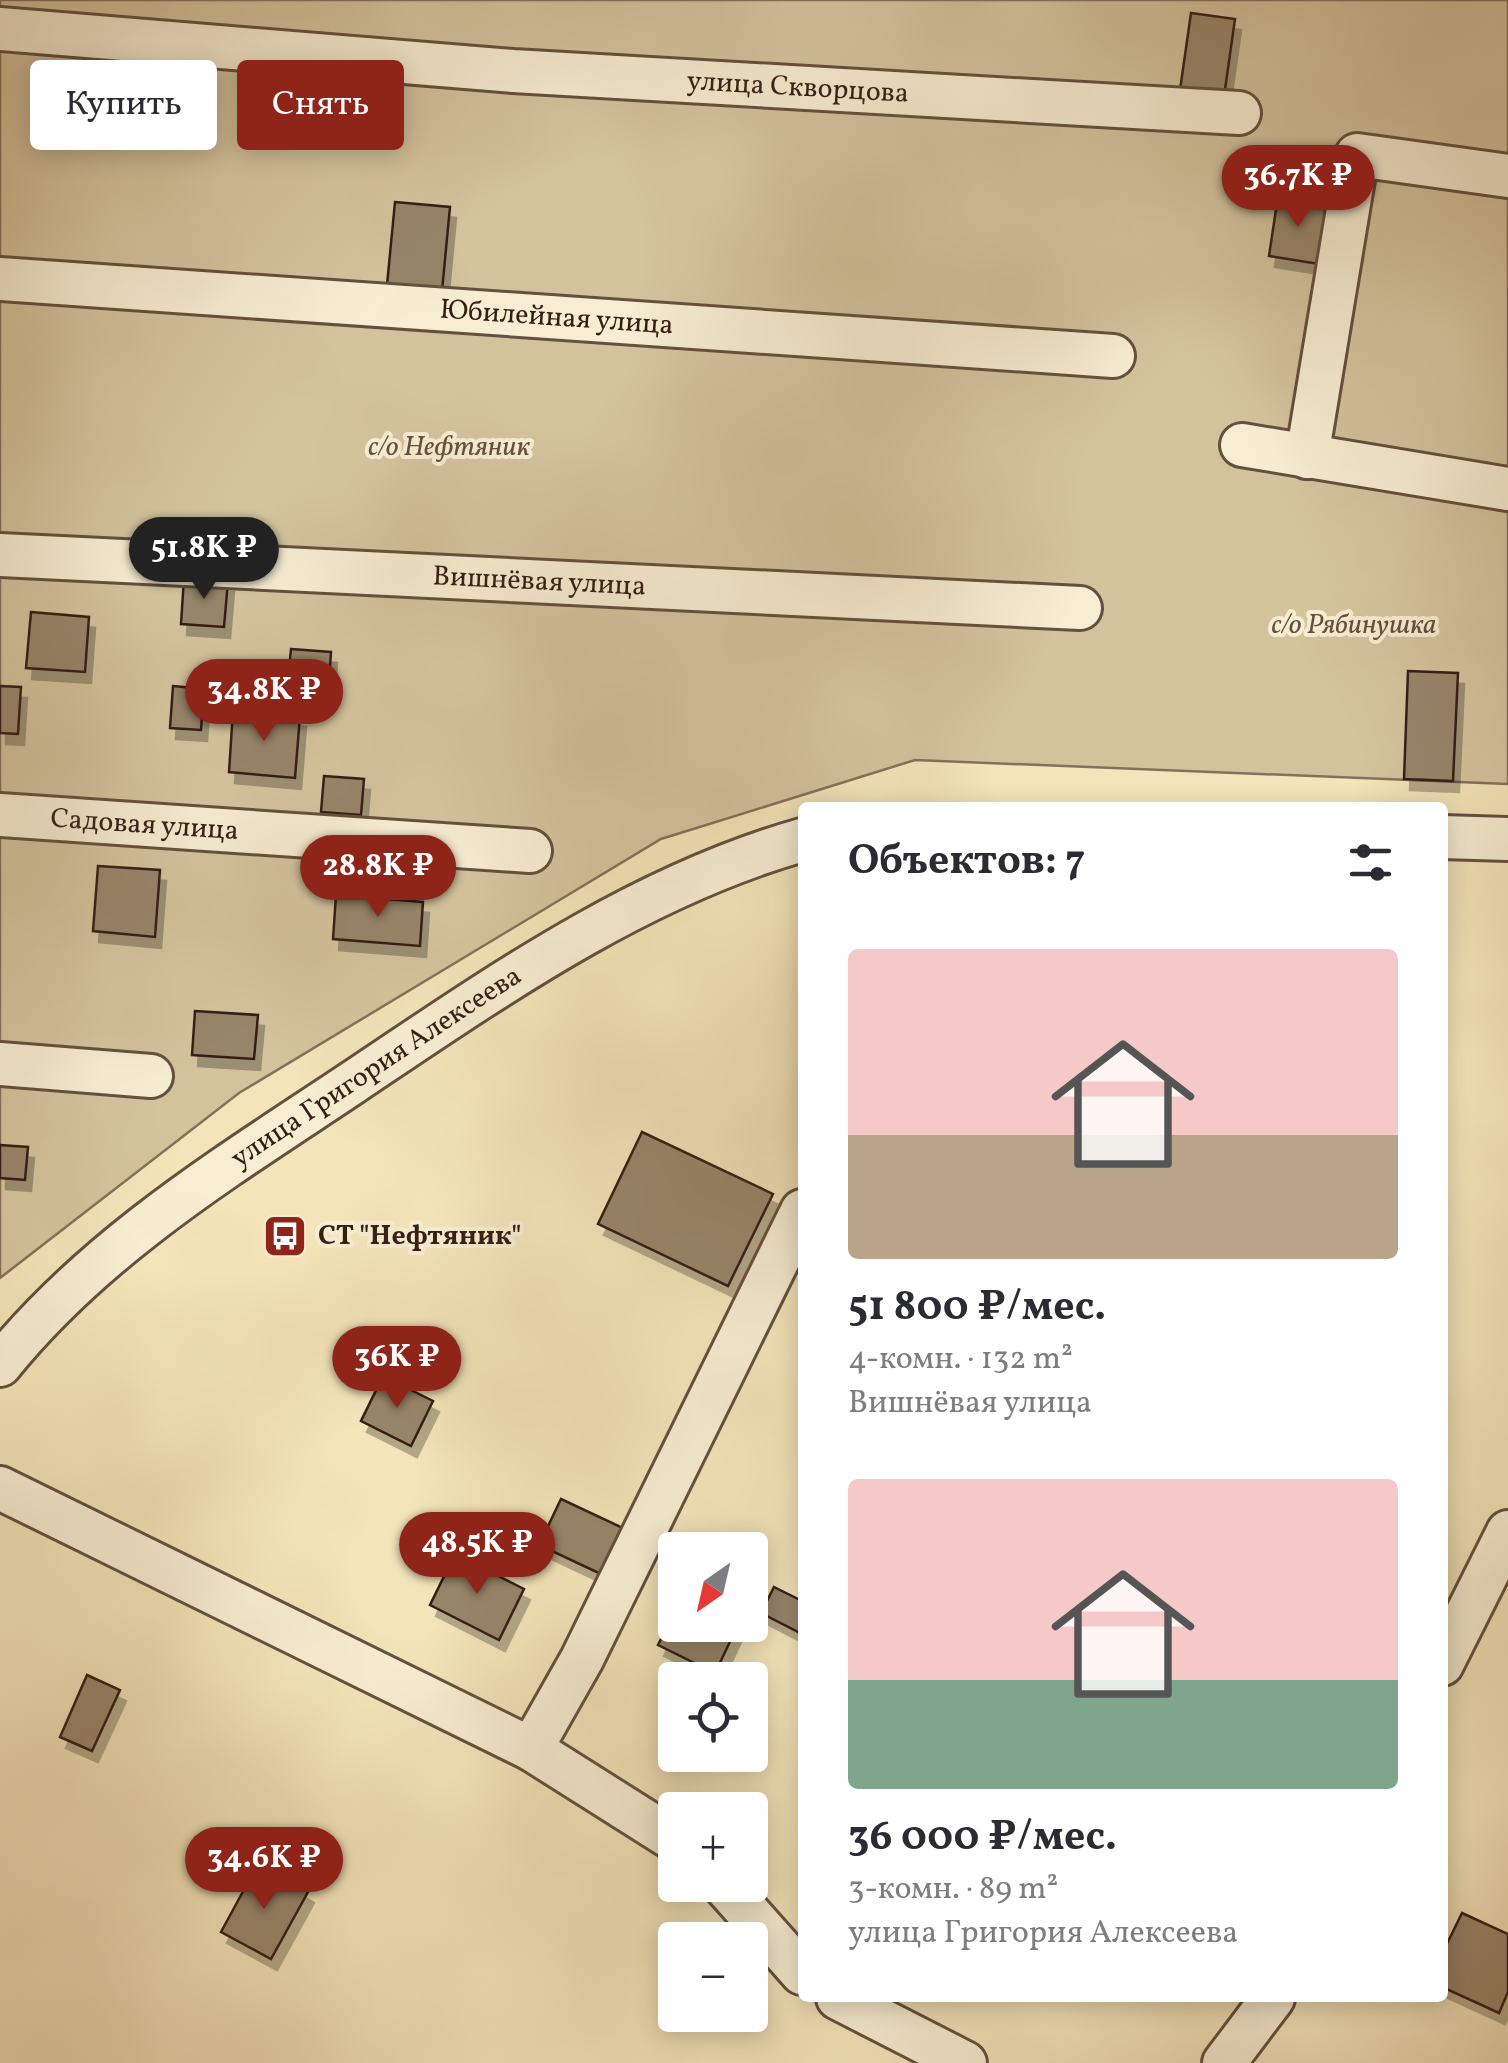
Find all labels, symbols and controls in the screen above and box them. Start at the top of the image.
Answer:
chip: Купить [30,60,217,150]
chip: Снять [237,60,404,150]
street label: улица Скворцова [686,62,910,113]
pin: 36.7K ₽ [1206,145,1390,230]
text: 36.7K ₽ [1244,155,1352,199]
street label: Юбилейная улица [438,290,675,345]
park label: с/о Нефтяник [368,428,531,467]
pin: 51.8K ₽ [112,517,296,602]
text: 51.8K ₽ [151,527,257,571]
street label: Вишнёвая улица [432,557,647,606]
park label: с/о Рябинушка [1271,606,1437,645]
pin: 34.8K ₽ [172,659,356,744]
text: 34.8K ₽ [207,669,321,713]
street label: Садовая улица [49,799,240,851]
text: Объектов: 7 [848,833,1085,892]
pin: 28.8K ₽ [286,835,470,920]
icon: filters [1343,835,1398,890]
text: 28.8K ₽ [322,845,434,889]
street label: улица Григория Алексеева [223,957,529,1178]
icon: home [1033,1014,1213,1194]
bus stop icon: СТ "Нефтяник" [262,1213,308,1259]
place label: СТ "Нефтяник" [318,1217,522,1256]
text: 51 800 ₽/мес. [848,1279,1106,1338]
pin: 36K ₽ [327,1326,467,1411]
text: 36K ₽ [354,1336,440,1380]
text: 4-комн. · 132 m² [848,1338,1073,1382]
text: Вишнёвая улица [848,1382,1092,1426]
pin: 48.5K ₽ [385,1512,569,1597]
text: 48.5K ₽ [421,1522,533,1566]
north arrow [658,1532,768,1642]
map controls [658,1532,768,2032]
icon: home [1033,1544,1213,1724]
button: locate [658,1662,768,1772]
button: + [658,1792,768,1902]
text: 36 000 ₽/мес. [848,1809,1117,1868]
pin: 34.6K ₽ [172,1827,356,1912]
text: 34.6K ₽ [207,1837,321,1881]
text: 3-комн. · 89 m² [848,1868,1058,1912]
text: улица Григория Алексеева [848,1912,1238,1956]
button: − [658,1922,768,2032]

